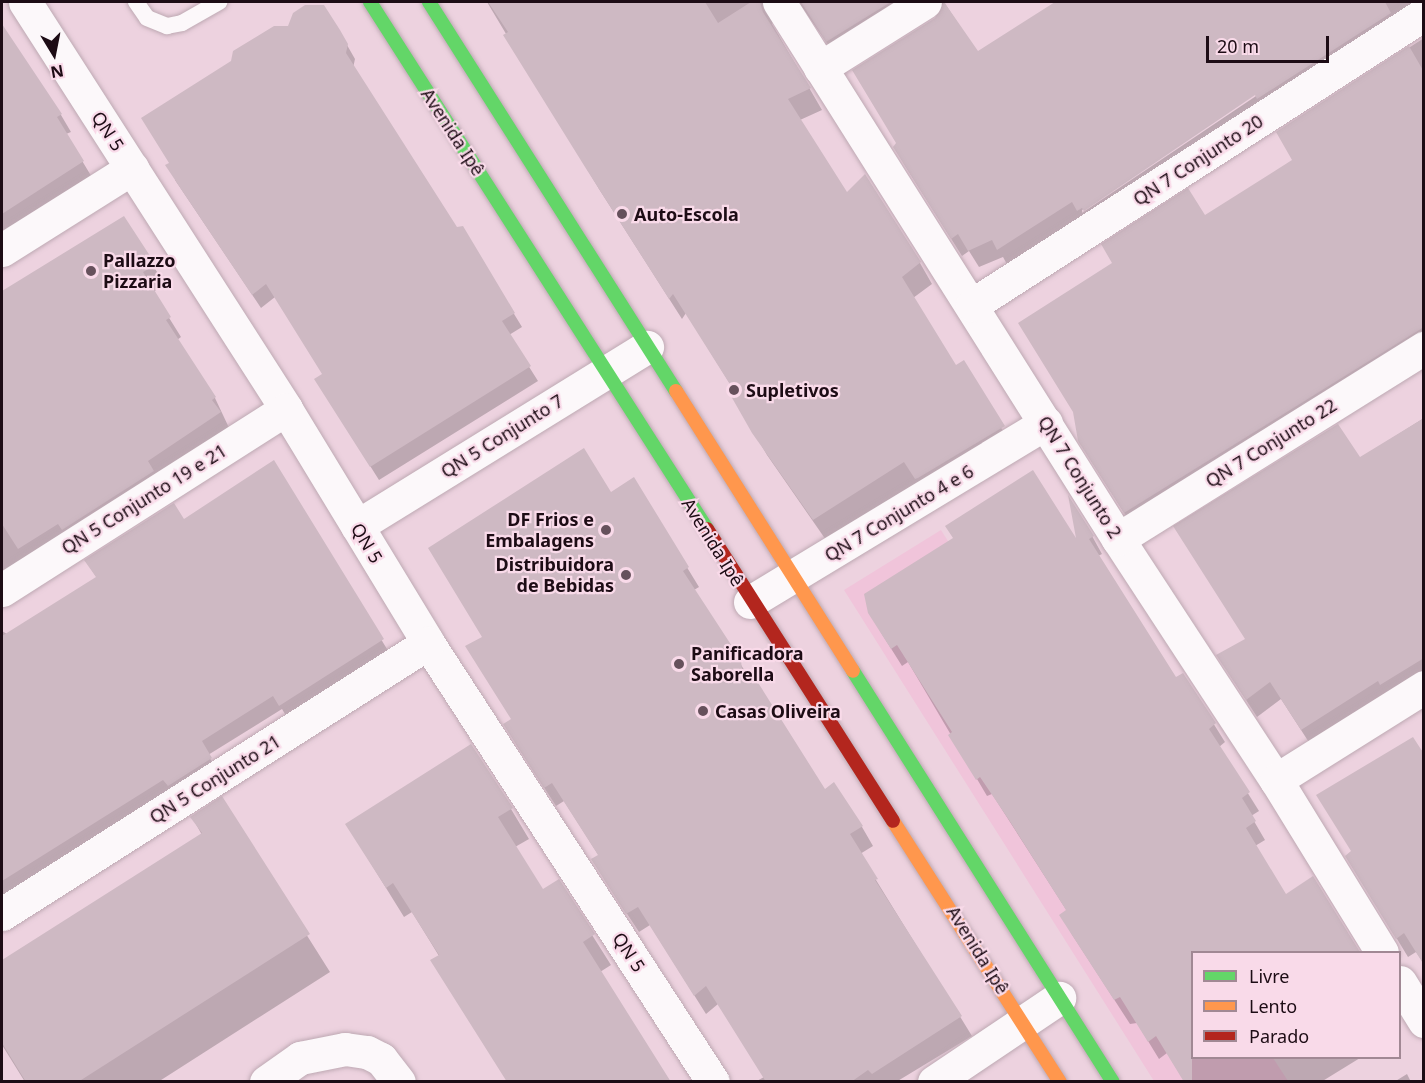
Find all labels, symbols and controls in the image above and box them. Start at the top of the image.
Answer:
north arrow [24,24,84,84]
scale bar [1209,24,1332,62]
text: 20 m [1217,34,1259,58]
text: N [49,60,65,84]
street label: Avenida Ipê [417,84,489,180]
street label: QN 5 [87,107,129,155]
street label: QN 7 Conjunto 20 [1129,110,1267,210]
place label: Auto-Escola [634,203,739,225]
marker: Auto-Escola [615,207,629,221]
place label: Pallazzo Pizzaria [103,250,175,292]
marker: Pallazzo Pizzaria [84,264,98,278]
place label: Supletivos [746,379,839,401]
marker: Supletivos [727,383,741,397]
street label: QN 5 Conjunto 7 [437,390,567,482]
street label: QN 7 Conjunto 22 [1202,394,1340,492]
street label: QN 7 Conjunto 2 [1034,412,1126,542]
street label: QN 5 Conjunto 19 e 21 [58,439,230,559]
street label: QN 7 Conjunto 4 e 6 [821,460,977,566]
street label: Avenida Ipê [677,494,749,590]
place label: DF Frios e Embalagens [485,509,594,552]
street label: QN 5 [347,519,387,567]
marker: DF Frios e Embalagens [599,523,613,537]
place label: Distribuidora de Bebidas [496,554,614,596]
marker: Distribuidora de Bebidas [619,568,633,582]
place label: Panificadora Saborella [691,643,804,686]
marker: Panificadora Saborella [672,657,686,671]
place label: Casas Oliveira [715,700,841,722]
marker: Casas Oliveira [696,704,710,718]
street label: QN 5 Conjunto 21 [146,730,284,828]
street label: Avenida Ipê [942,902,1014,998]
street label: QN 5 [608,928,650,976]
legend [1191,951,1401,1059]
text: Livre [1249,964,1289,988]
text: Lento [1249,994,1297,1018]
text: Parado [1249,1024,1309,1048]

